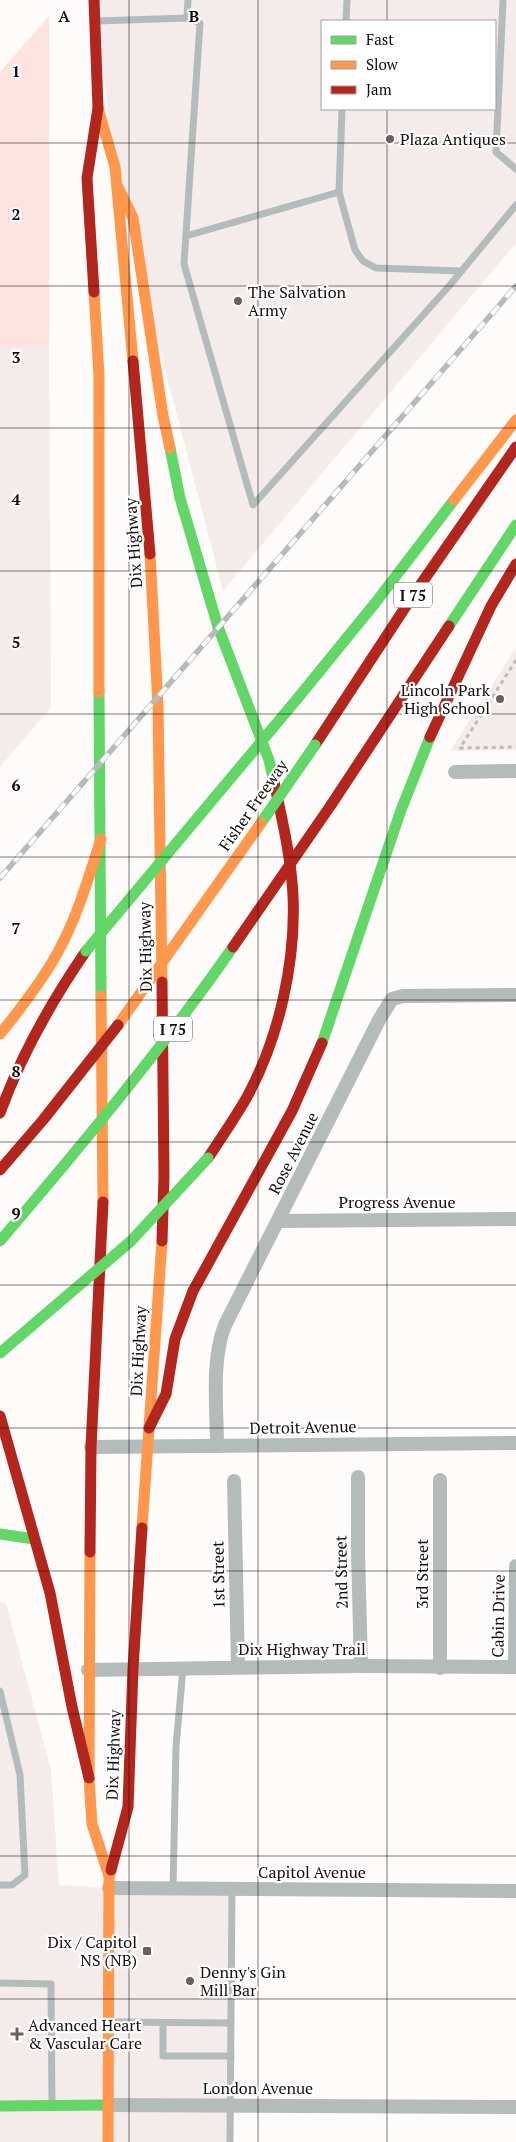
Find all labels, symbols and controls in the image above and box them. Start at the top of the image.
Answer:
text: A [58,5,70,27]
text: B [189,5,199,27]
legend [321,20,496,110]
text: Fast [366,29,394,49]
text: Slow [366,54,399,74]
text: 1 [11,60,21,82]
text: Jam [366,79,392,99]
place label: Plaza Antiques [400,128,506,150]
marker: Plaza Antiques [384,133,396,145]
text: 2 [11,203,21,225]
place label: The Salvation Army [248,281,346,321]
marker: The Salvation Army [232,295,244,307]
text: 3 [11,346,21,368]
text: 4 [11,488,21,510]
street label: Dix Highway [119,496,147,589]
road number: I 75 [394,582,432,608]
text: 5 [11,631,21,653]
place label: Lincoln Park High School [401,679,491,719]
marker: Lincoln Park High School [494,693,506,705]
street label: Fisher Freeway [213,754,293,855]
text: 6 [11,774,21,796]
street label: Dix Highway [133,901,157,992]
text: 7 [11,917,21,939]
road number: I 75 [154,1016,192,1042]
text: 8 [11,1060,21,1082]
street label: Rose Avenue [263,1108,323,1198]
street label: Progress Avenue [339,1191,455,1213]
text: 9 [11,1202,21,1224]
street label: Dix Highway [125,1304,151,1397]
street label: Detroit Avenue [249,1415,357,1439]
street label: 2nd Street [329,1535,353,1609]
street label: 3rd Street [411,1539,433,1609]
street label: 1st Street [206,1541,230,1609]
street label: Cabin Drive [486,1574,510,1658]
street label: Dix Highway Trail [238,1638,366,1660]
street label: Dix Highway [100,1709,126,1801]
street label: Capitol Avenue [258,1861,366,1883]
place label: Dix / Capitol NS (NB) [47,1931,137,1971]
marker: Dix / Capitol NS (NB) [141,1945,153,1957]
place label: Denny's Gin Mill Bar [200,1961,286,2001]
marker: Denny's Gin Mill Bar [184,1975,196,1987]
place label: Advanced Heart & Vascular Care [28,2014,142,2054]
marker: Advanced Heart & Vascular Care [10,2027,24,2041]
street label: London Avenue [203,2077,313,2099]

